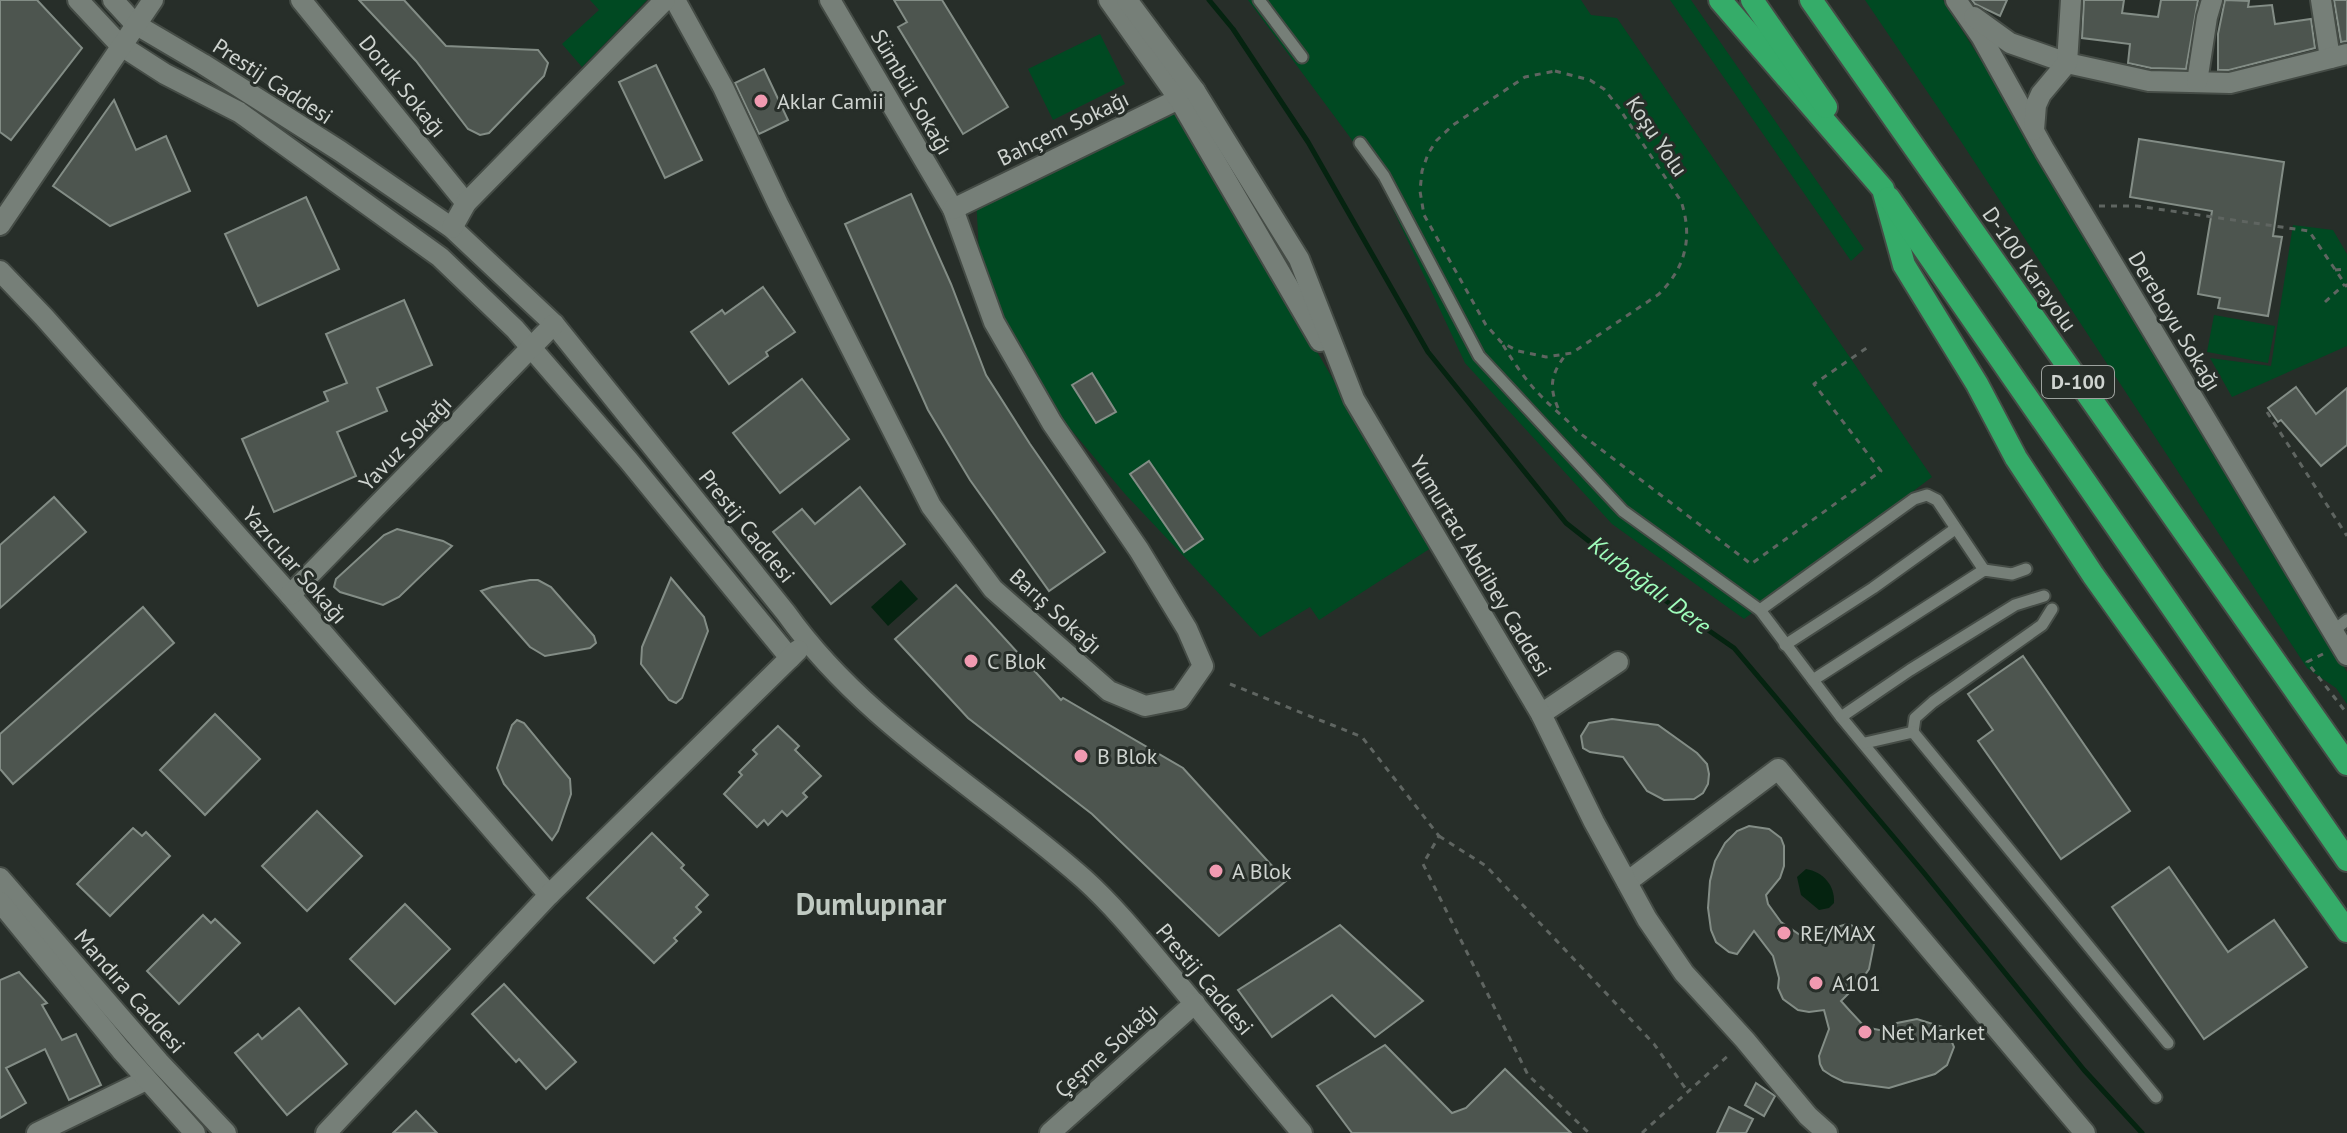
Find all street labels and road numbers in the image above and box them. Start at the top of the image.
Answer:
street label: Sümbül Sokağı [865,24,959,160]
street label: Doruk Sokağı [353,29,453,143]
street label: Prestij Caddesi [208,32,338,130]
street label: Bahçem Sokağı [993,84,1133,172]
street label: Koşu Yolu [1620,90,1694,182]
street label: D-100 Karayolu [1977,201,2083,337]
street label: Dereboyu Sokağı [2122,246,2228,396]
road number: D-100 [2042,366,2114,398]
street label: Yavuz Sokağı [353,389,457,497]
street label: Yumurtacı Abdibey Caddesi [1404,450,1558,682]
street label: Prestij Caddesi [693,464,801,588]
street label: Yazıcılar Sokağı [236,501,354,629]
street label: Barış Sokağı [1004,562,1108,660]
street label: Prestij Caddesi [1150,917,1260,1041]
street label: Mandıra Caddesi [68,923,192,1059]
street label: Çeşme Sokağı [1048,996,1164,1104]

